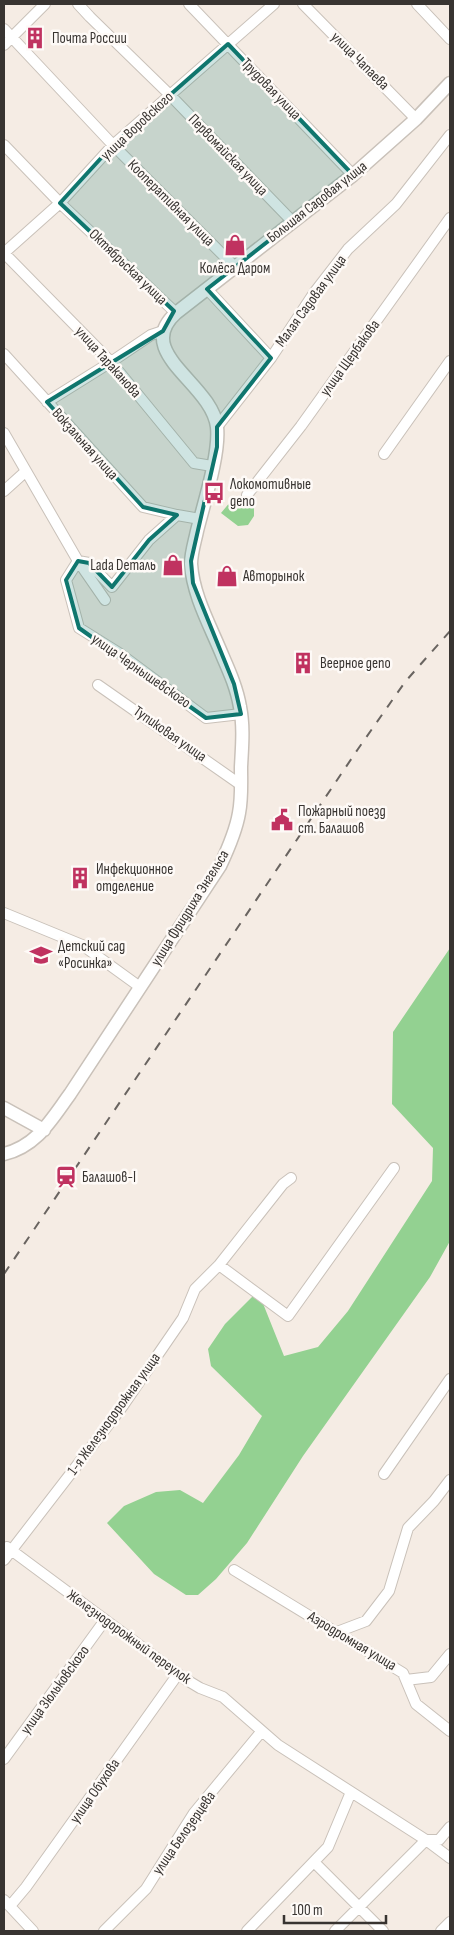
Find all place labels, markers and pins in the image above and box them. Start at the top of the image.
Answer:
building icon: Почта России [22,25,48,51]
place label: Почта России [52,29,127,48]
shop icon: Колёса Даром [222,232,248,258]
place label: Колёса Даром [200,259,270,278]
place label: Локомотивные депо [229,475,311,511]
bus stop icon: Локомотивные депо [201,480,227,506]
shop icon: Lada Dеталь [160,552,186,578]
place label: Lada Dеталь [90,556,156,575]
shop icon: Авторынок [214,563,240,589]
place label: Авторынок [242,567,305,586]
building icon: Веерное депо [290,650,316,676]
place label: Веерное депо [320,654,391,673]
place label: Пожарный поезд ст. Балашов [298,802,386,838]
public building icon: Пожарный поезд ст. Балашов [269,807,295,833]
place label: Инфекционное отделение [96,860,173,896]
building icon: Инфекционное отделение [67,865,93,891]
place label: Детский сад «Росинка» [58,937,125,973]
school or university icon: Детский сад «Росинка» [28,942,54,968]
station icon: Балашов-I [53,1164,79,1190]
place label: Балашов-I [82,1168,136,1187]

